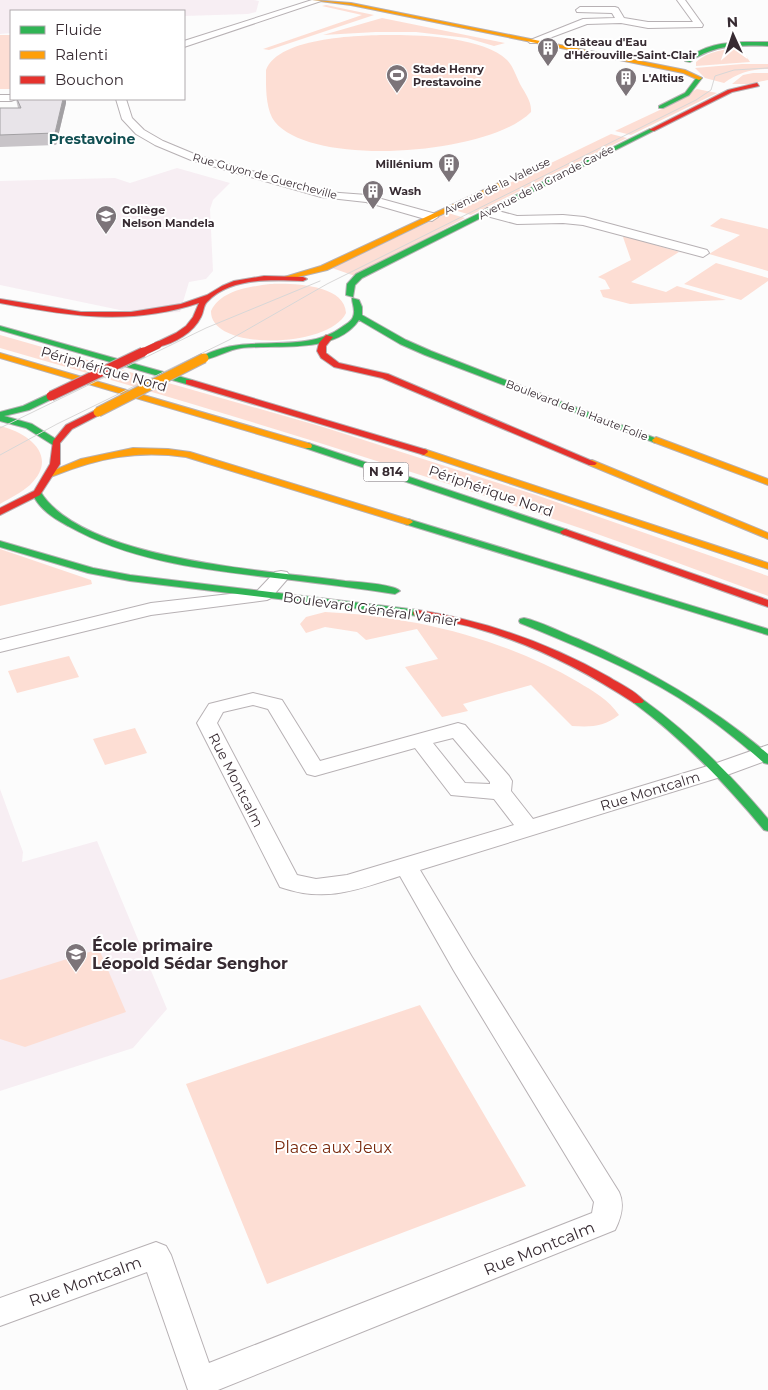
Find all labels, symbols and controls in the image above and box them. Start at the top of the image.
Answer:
legend [10,10,185,100]
north arrow [708,10,758,60]
text: N [726,13,738,31]
text: Fluide [55,20,102,39]
place label: Château d'Eau d'Hérouville-Saint-Clair [564,35,697,62]
building icon: Château d'Eau d'Hérouville-Saint-Clair [536,36,560,67]
text: Ralenti [55,45,108,64]
place label: Stade Henry Prestavoine [413,62,484,89]
sports icon: Stade Henry Prestavoine [385,63,409,94]
building icon: L'Altius [614,66,638,97]
text: Bouchon [55,70,124,89]
place label: L'Altius [642,71,684,85]
district label: Prestavoine [49,130,136,148]
street label: Avenue de la Grande Cavée [476,141,616,222]
street label: Rue Guyon de Guercheville [191,150,339,202]
building icon: Millénium [437,152,461,183]
street label: Avenue de la Valeuse [442,154,553,218]
place label: Millénium [376,157,433,171]
building icon: Wash [361,179,385,210]
place label: Wash [389,184,421,198]
place label: Collège Nelson Mandela [122,203,215,230]
school or university icon: Collège Nelson Mandela [94,204,118,235]
street label: Périphérique Nord [39,342,169,396]
street label: Boulevard de la Haute Folie [504,376,650,444]
street label: Périphérique Nord [426,461,556,521]
road number: N 814 [364,462,408,482]
street label: Boulevard Général Vanier [282,588,461,630]
street label: Rue Montcalm [204,730,268,830]
street label: Rue Montcalm [598,767,702,815]
place label: École primaire Léopold Sédar Senghor [92,936,288,973]
school or university icon: École primaire Léopold Sédar Senghor [64,942,88,973]
park label: Place aux Jeux [274,1138,392,1157]
street label: Rue Montcalm [481,1218,598,1279]
street label: Rue Montcalm [26,1252,144,1311]

